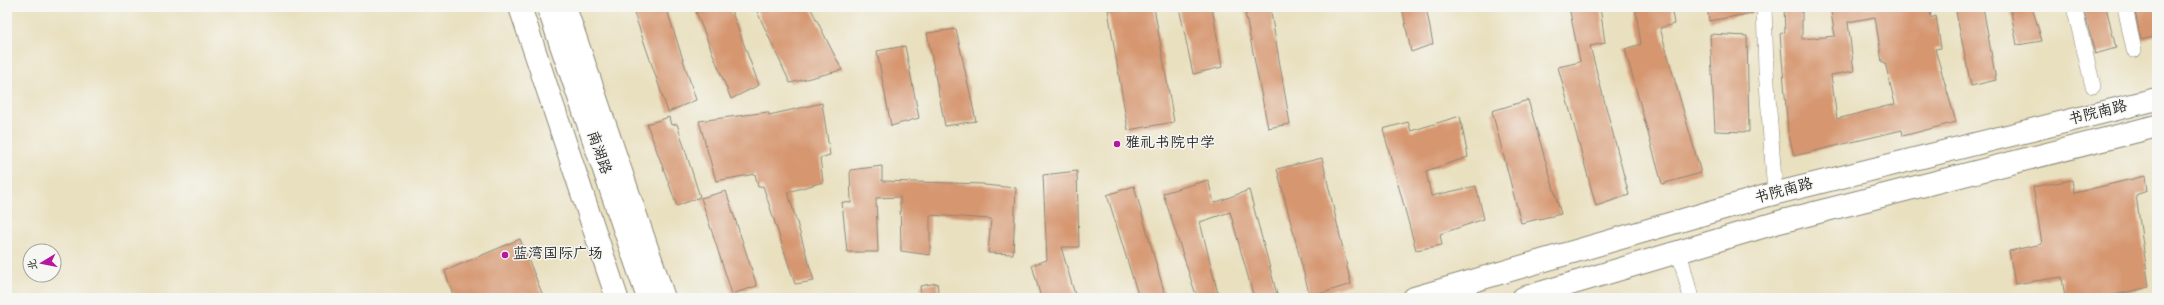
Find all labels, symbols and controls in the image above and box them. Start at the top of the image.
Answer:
street label: 书院南路 [2066,97,2129,130]
street label: 南湖路 [582,128,615,177]
place label: 雅礼书院中学 [1125,134,1215,153]
marker: 雅礼书院中学 [1112,139,1122,149]
street label: 书院南路 [1752,175,1815,208]
north arrow [22,243,62,283]
place label: 蓝湾国际广场 [513,246,603,264]
marker: 蓝湾国际广场 [500,250,510,260]
text: 北 [27,258,41,271]

